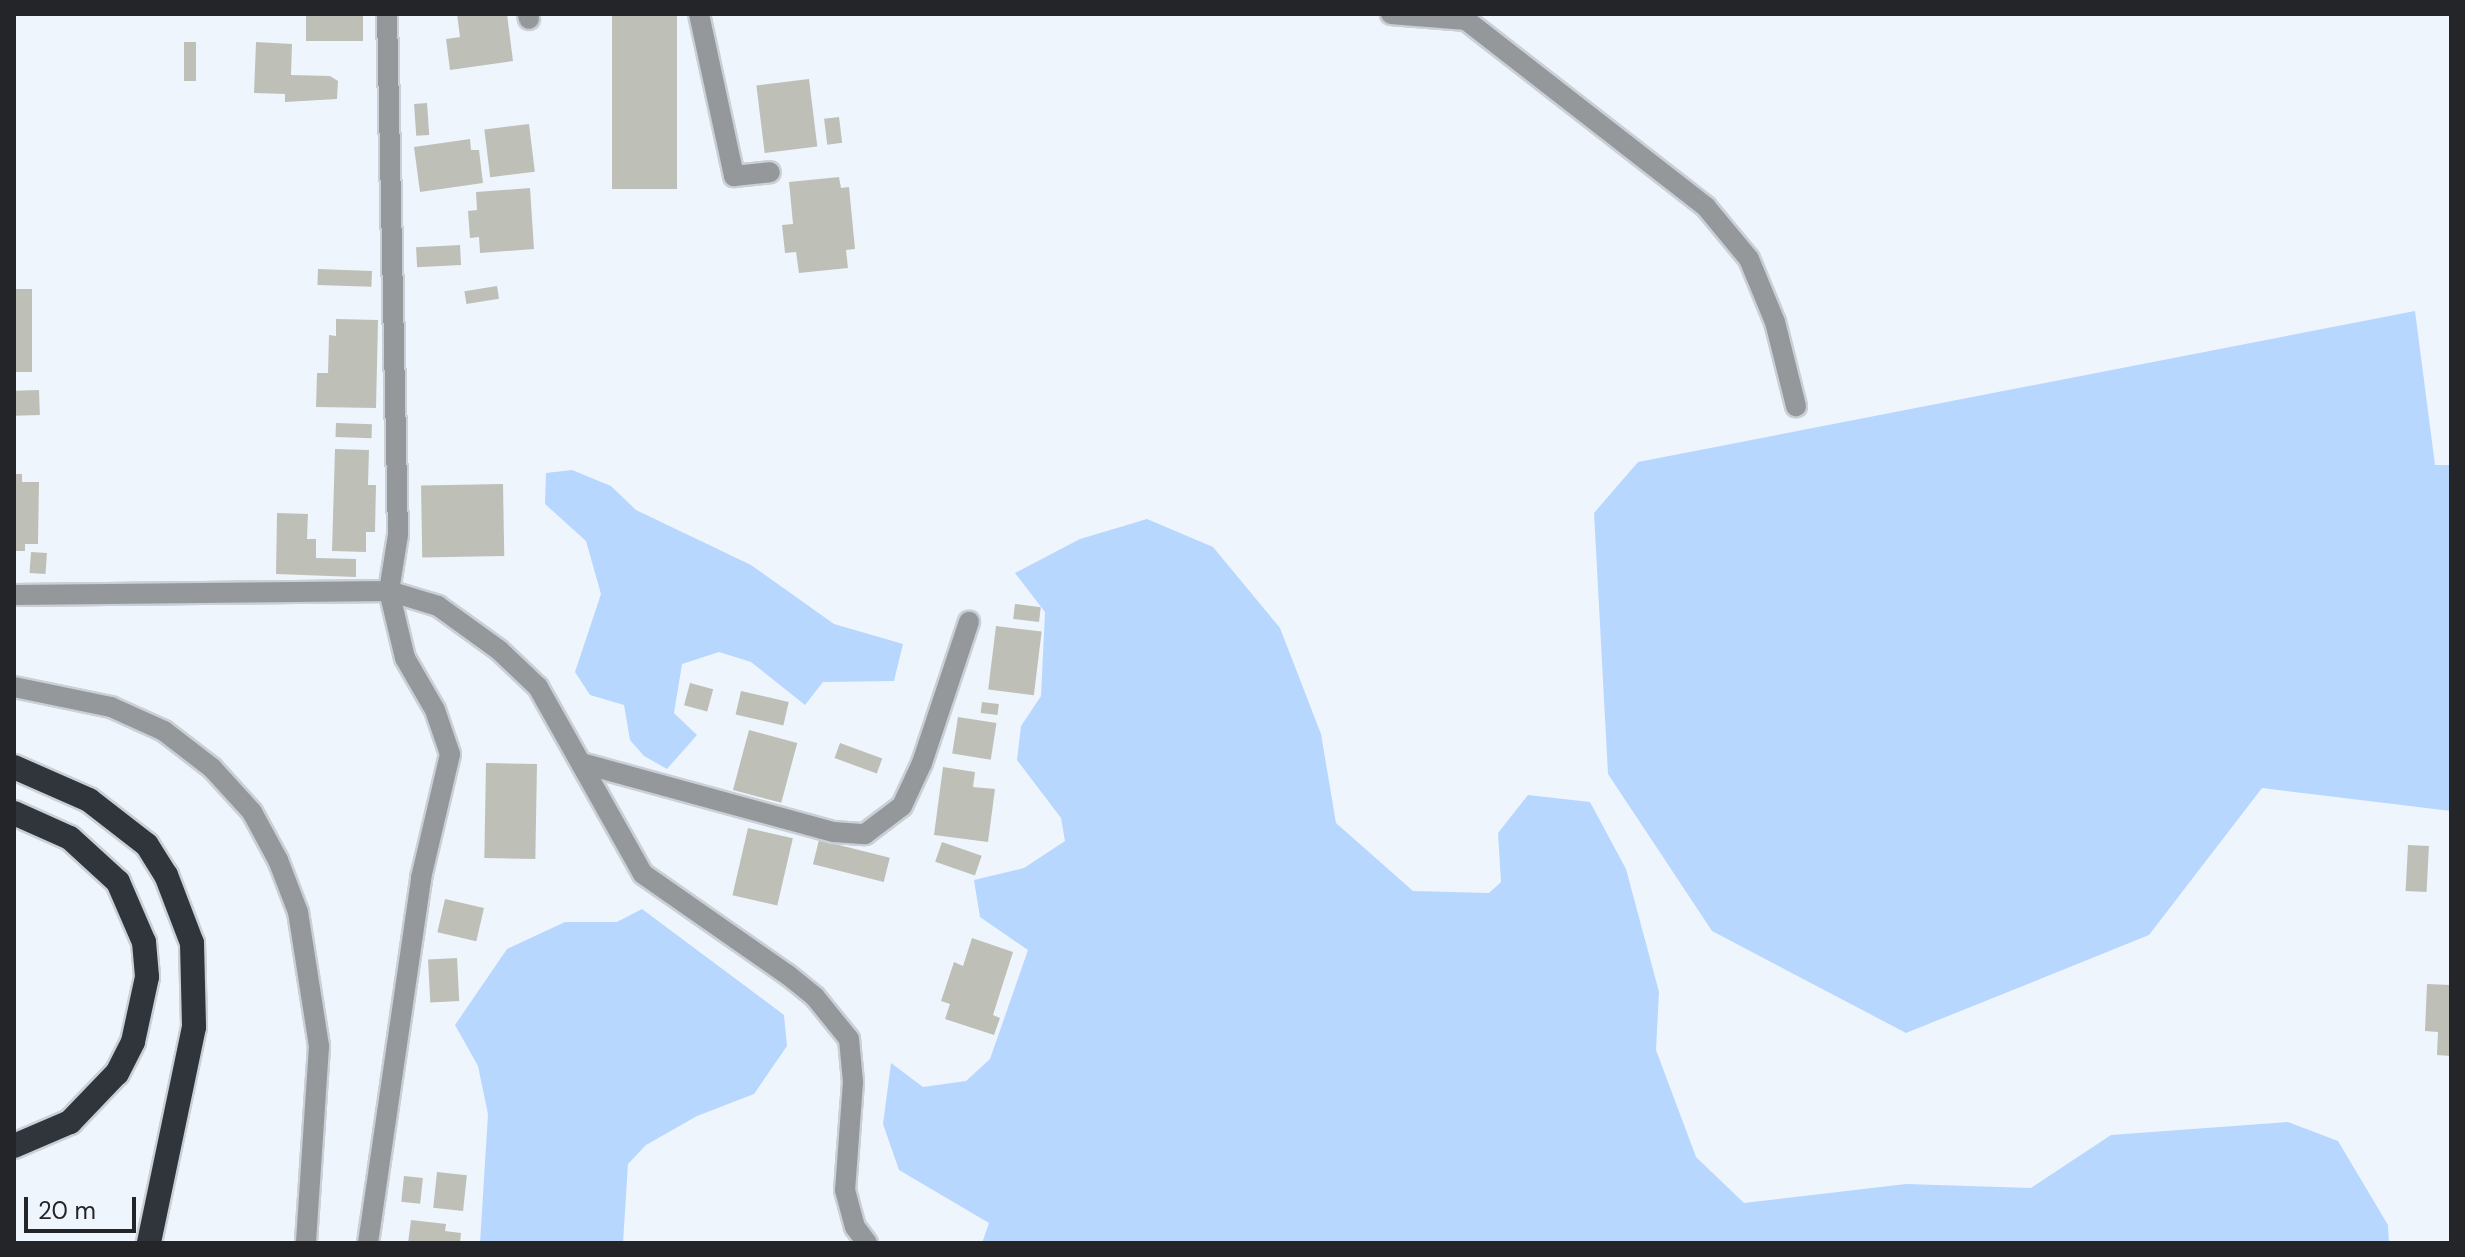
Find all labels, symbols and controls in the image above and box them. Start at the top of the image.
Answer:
scale bar [28,1181,140,1231]
text: 20 m [38,1195,96,1226]

